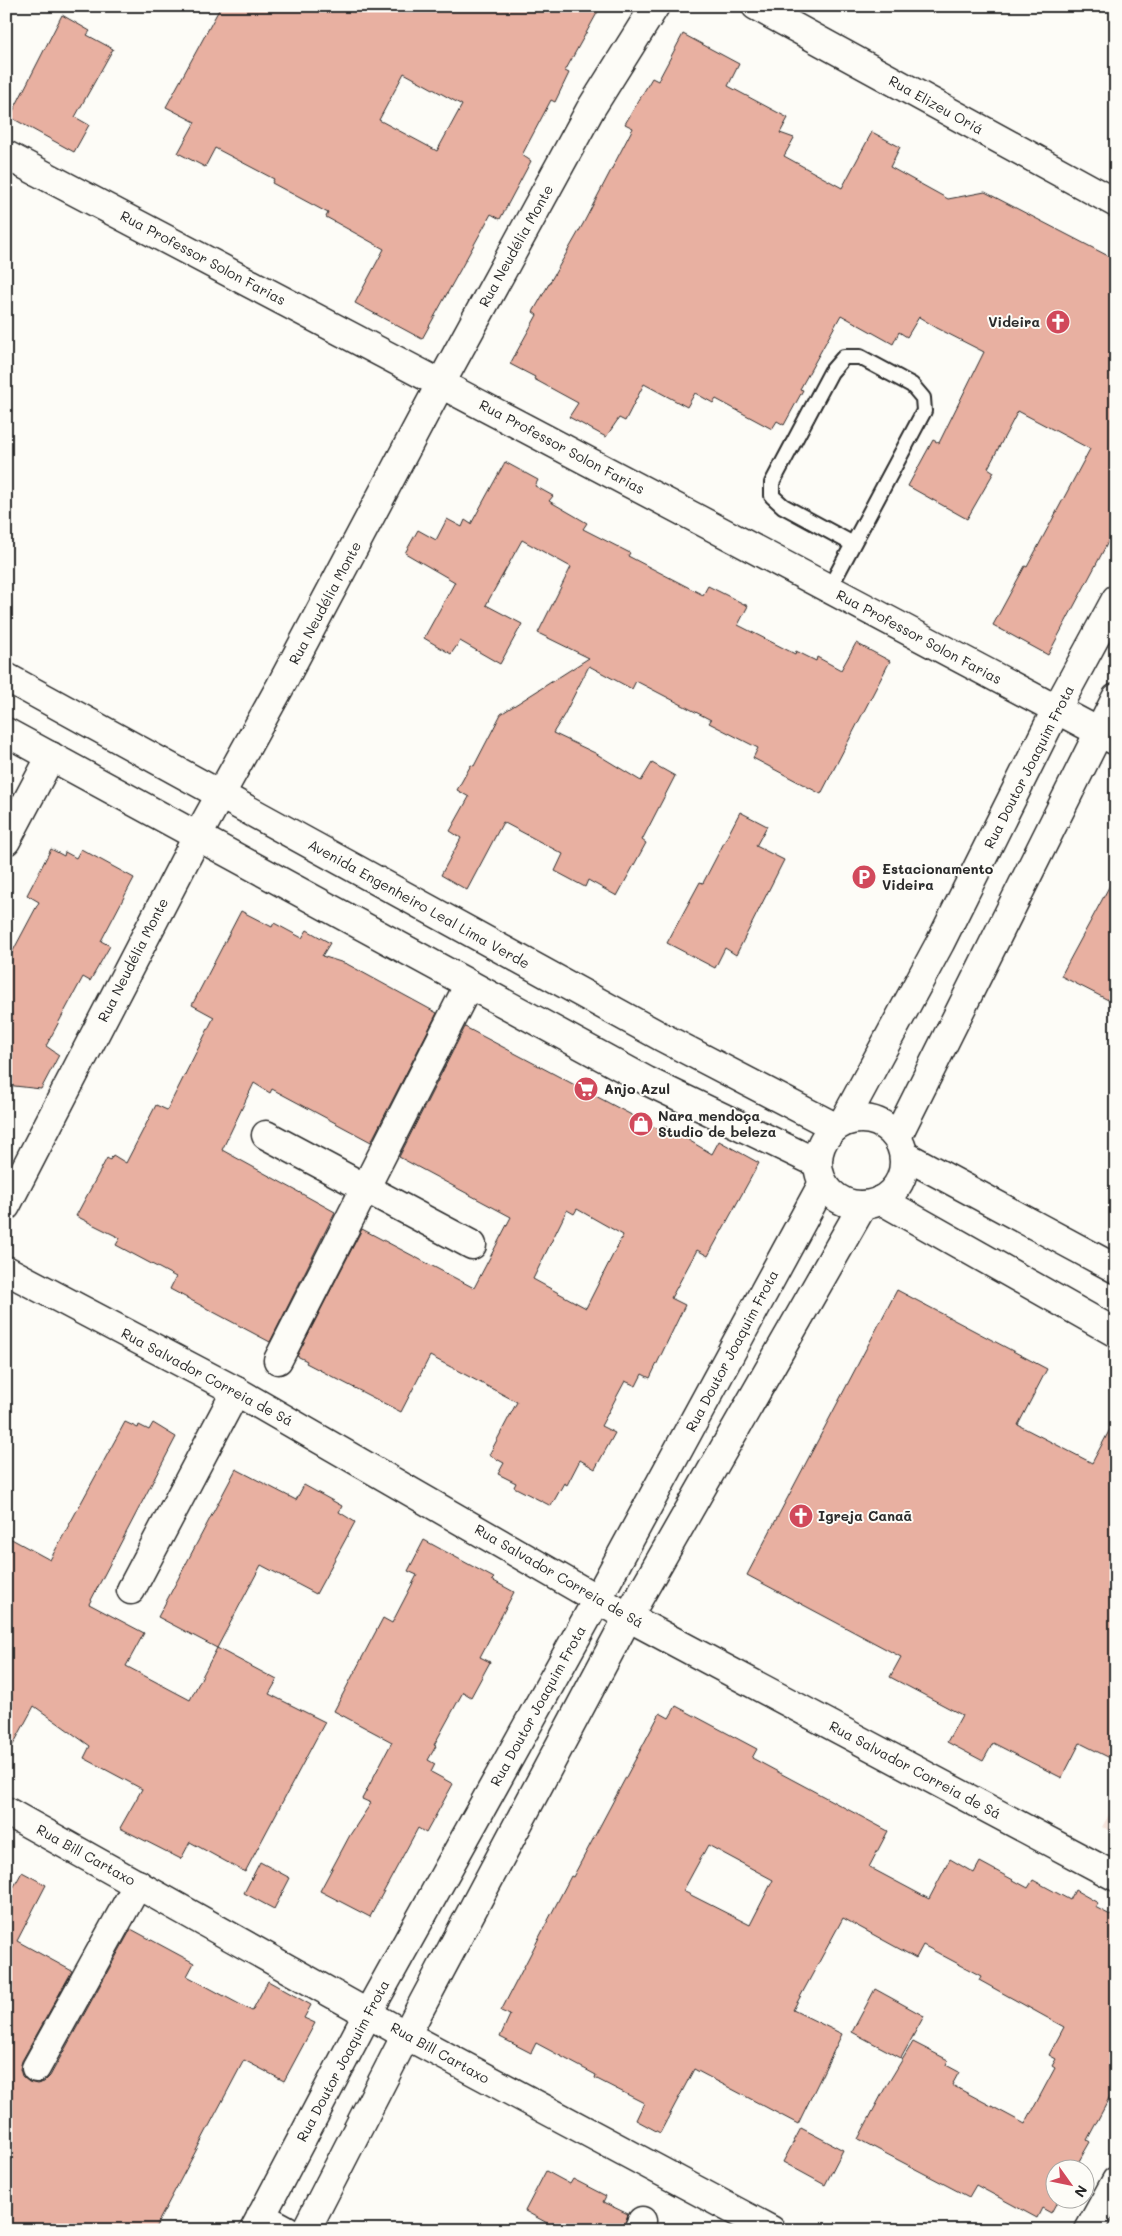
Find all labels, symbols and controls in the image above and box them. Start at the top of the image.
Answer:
street label: Rua Elizeu Oriá [886,71,987,138]
street label: Rua Neudélia Monte [474,181,557,310]
street label: Rua Professor Solon Farias [117,206,289,309]
church icon: Videira [1045,309,1071,335]
place label: Videira [988,312,1040,331]
street label: Rua Professor Solon Farias [476,395,648,498]
street label: Rua Neudélia Monte [284,538,365,668]
street label: Rua Professor Solon Farias [833,585,1005,688]
street label: Rua Doutor Joaquim Frota [979,682,1078,852]
street label: Avenida Engenheiro Leal Lima Verde [305,835,533,973]
place label: Estacionamento Videira [882,859,994,894]
parking icon: Estacionamento Videira [851,864,877,890]
street label: Rua Neudélia Monte [93,894,172,1025]
supermarket icon: Anjo Azul [573,1076,599,1102]
place label: Anjo Azul [604,1079,670,1098]
place label: Nara mendoça Studio de beleza [658,1106,777,1141]
shop icon: Nara mendoça Studio de beleza [628,1111,654,1137]
street label: Rua Doutor Joaquim Frota [681,1267,782,1435]
street label: Rua Salvador Correia de Sá [118,1323,296,1430]
church icon: Igreja Canaã [788,1503,814,1529]
place label: Igreja Canaã [818,1506,913,1525]
street label: Rua Salvador Correia de Sá [471,1519,647,1632]
street label: Rua Doutor Joaquim Frota [485,1622,590,1789]
street label: Rua Salvador Correia de Sá [826,1716,1004,1823]
street label: Rua Bill Cartaxo [33,1819,139,1890]
street label: Rua Doutor Joaquim Frota [292,1977,393,2145]
street label: Rua Bill Cartaxo [387,2017,493,2088]
north arrow [1044,2158,1094,2208]
text: N [1070,2182,1092,2201]

